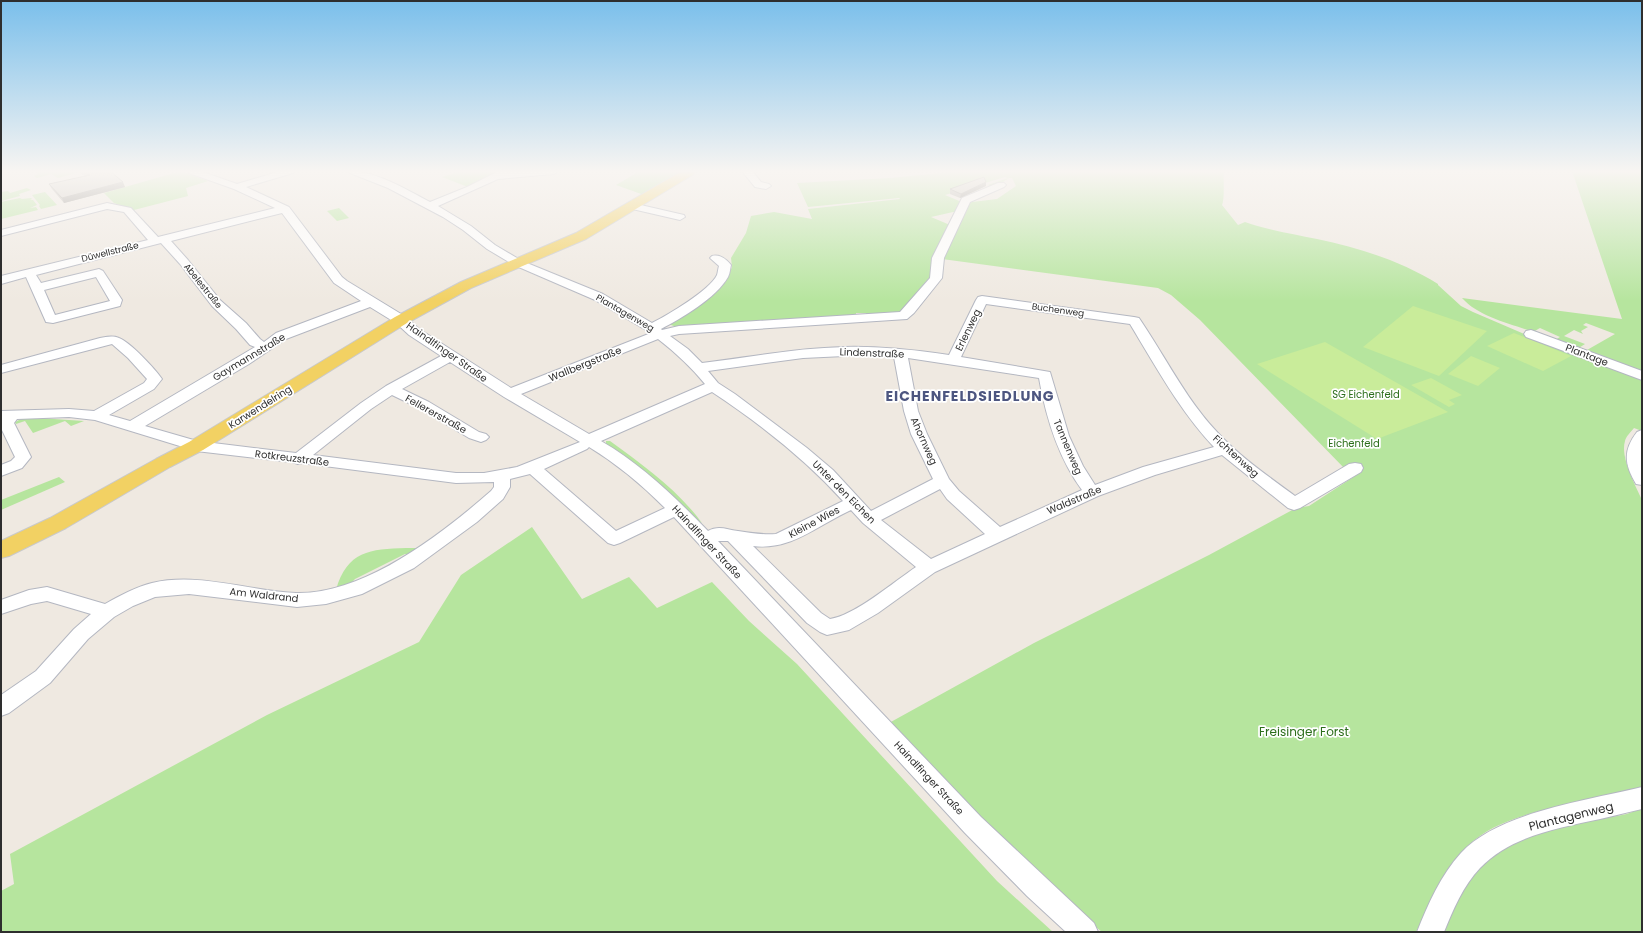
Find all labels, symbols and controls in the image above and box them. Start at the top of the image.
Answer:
street label: Düwellstraße [80,239,140,265]
street label: Abelestraße [181,261,225,311]
street label: Plantagenweg [594,292,656,334]
street label: Buchenweg [1031,300,1085,320]
street label: Erlenweg [951,306,985,354]
street label: Haindlfinger Straße [403,318,491,386]
street label: Gaymannstraße [210,329,288,385]
street label: Plantage [1563,340,1611,370]
street label: Wallbergstraße [546,343,624,385]
street label: Lindenstraße [839,344,905,362]
street label: Karwendelring [225,382,295,432]
district label: EICHENFELDSIEDLUNG [885,386,1055,406]
park label: SG Eichenfeld [1332,387,1400,402]
street label: Fellererstraße [402,391,470,437]
street label: Ahornweg [907,415,941,467]
street label: Tannenweg [1050,417,1086,477]
street label: Fichtenweg [1210,431,1262,481]
park label: Eichenfeld [1328,436,1380,451]
street label: Rotkreuzstraße [254,446,330,470]
street label: Unter den Eichen [809,457,879,527]
street label: Waldstraße [1044,482,1104,518]
street label: Haindlfinger Straße [669,502,745,582]
street label: Kleine Wies [786,502,842,542]
street label: Am Waldrand [229,584,299,606]
park label: Freisinger Forst [1259,723,1349,740]
street label: Haindlfinger Straße [891,738,967,818]
street label: Plantagenweg [1527,797,1615,835]

